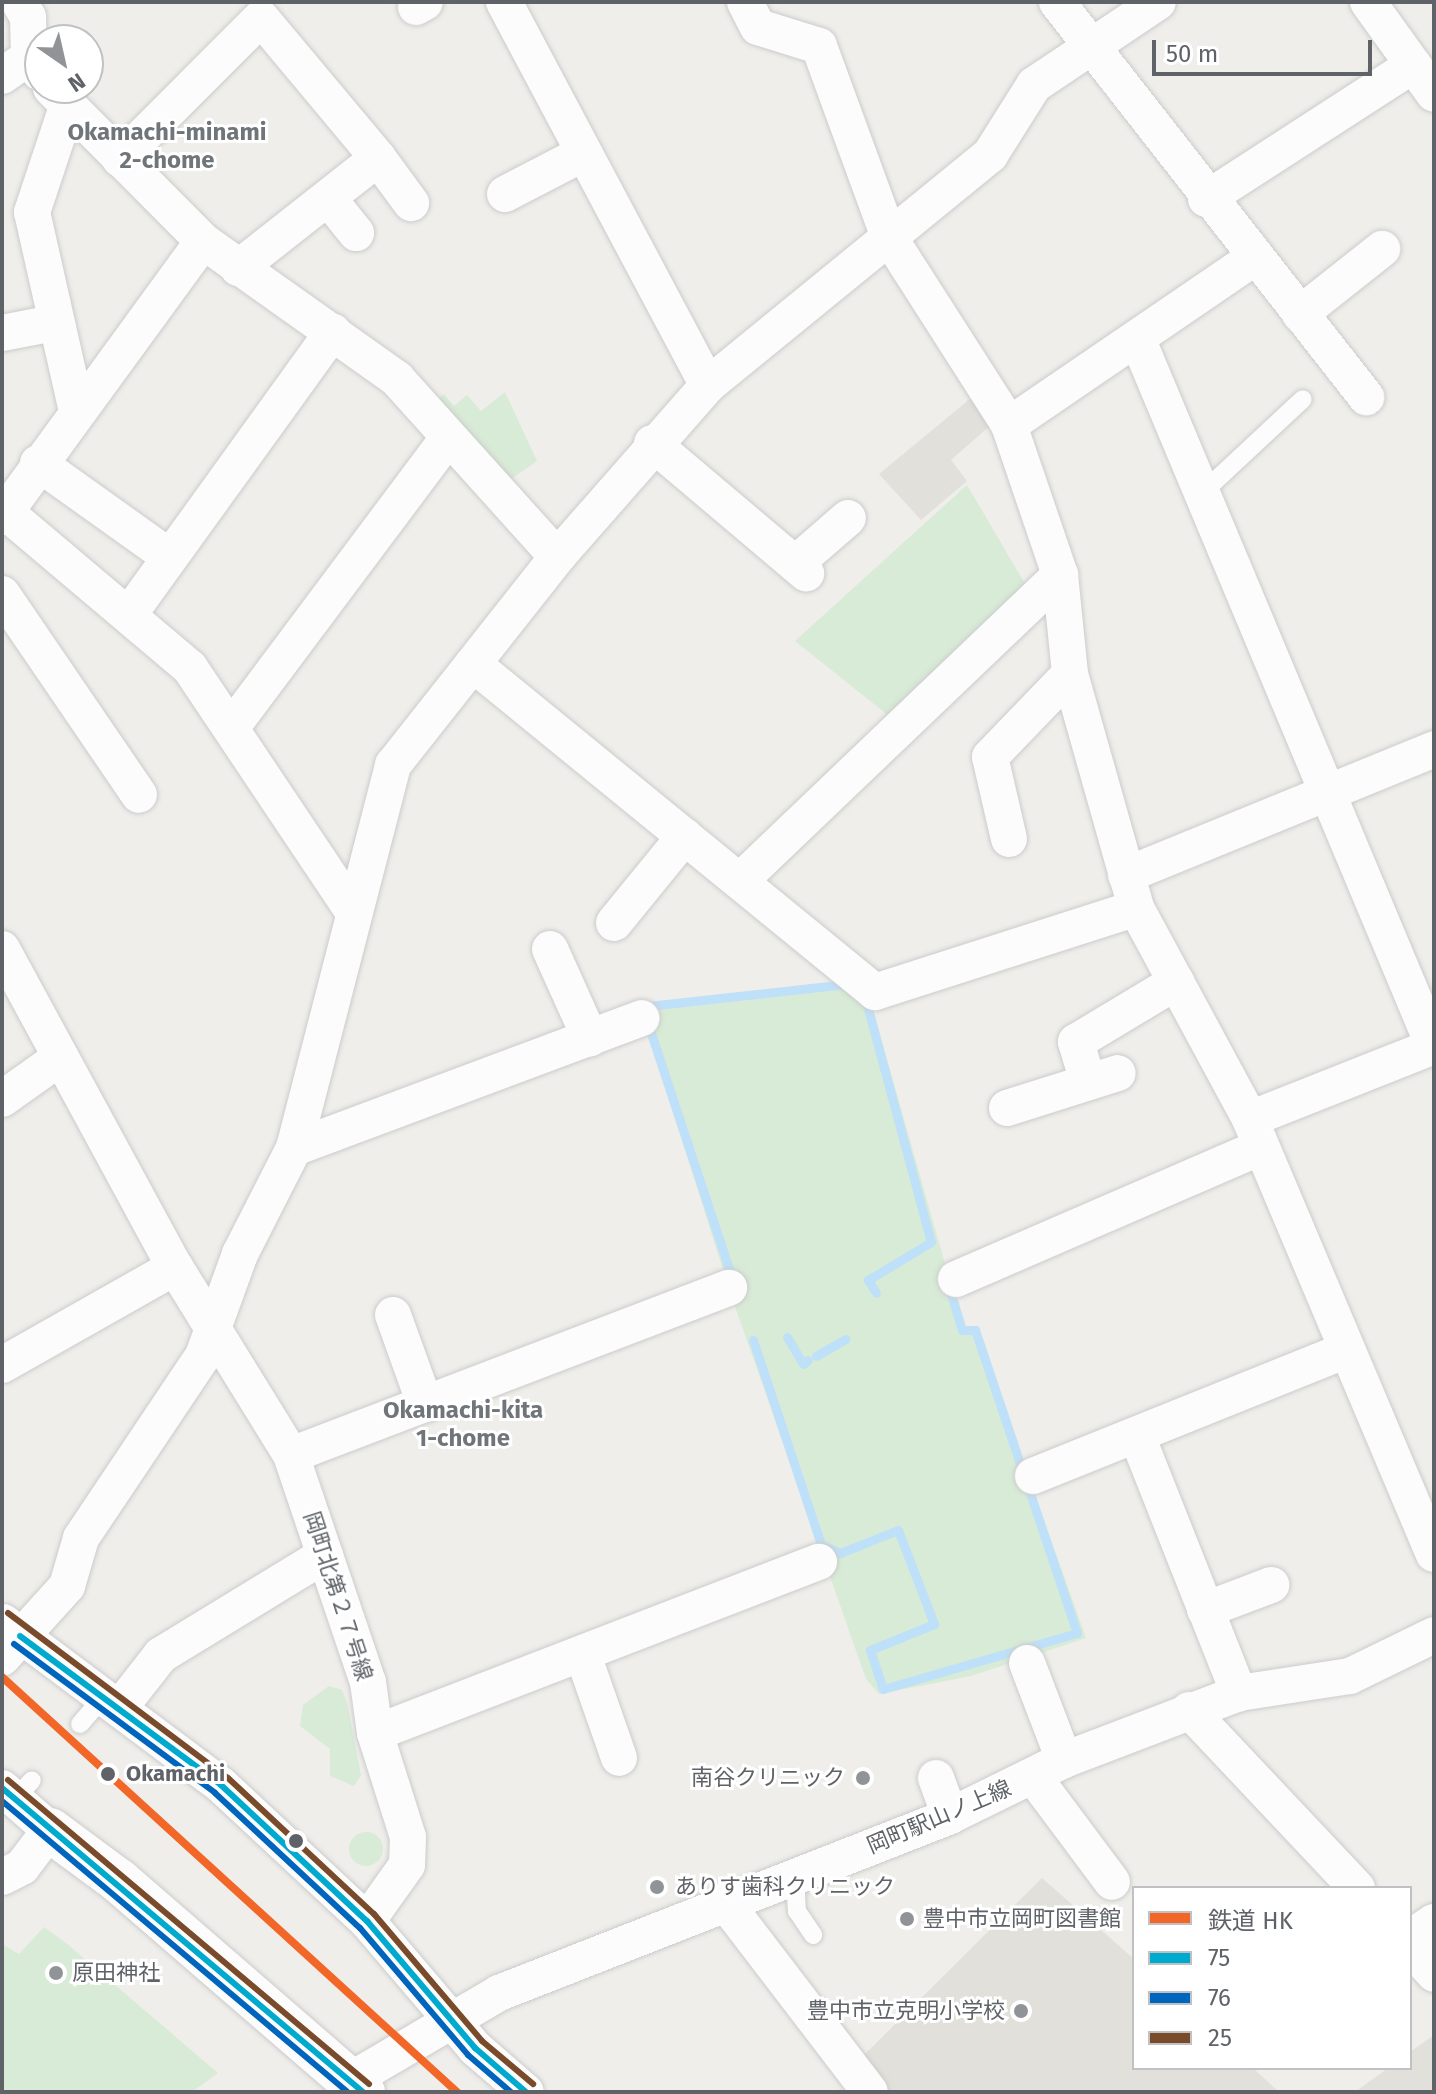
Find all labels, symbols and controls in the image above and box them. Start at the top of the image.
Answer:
north arrow [24,24,104,104]
scale bar [1156,24,1376,74]
text: 50 m [1166,40,1218,68]
text: N [63,67,90,98]
district label: Okamachi-minami 2-chome [67,119,267,175]
district label: Okamachi-kita 1-chome [383,1397,543,1453]
street label: 岡町北第２７号線 [298,1508,378,1684]
place label: Okamachi [126,1761,225,1787]
marker: Okamachi [97,1763,119,1785]
place label: 南谷クリニック [691,1765,845,1791]
marker: 南谷クリニック [852,1767,874,1789]
street label: 岡町駅山ノ上線 [863,1775,1015,1859]
unlabelled marker [288,1833,304,1849]
place label: ありす歯科クリニック [675,1874,895,1900]
marker: ありす歯科クリニック [646,1876,668,1898]
legend [1132,1886,1412,2070]
place label: 豊中市立岡町図書館 [923,1906,1121,1932]
text: 鉄道 HK [1208,1907,1293,1935]
marker: 豊中市立岡町図書館 [898,1910,916,1928]
text: 75 [1208,1944,1230,1972]
place label: 原田神社 [72,1960,160,1986]
marker: 原田神社 [47,1964,65,1982]
text: 76 [1208,1984,1231,2012]
place label: 豊中市立克明小学校 [807,1998,1005,2024]
marker: 豊中市立克明小学校 [1012,2002,1030,2020]
text: 25 [1208,2024,1232,2052]

